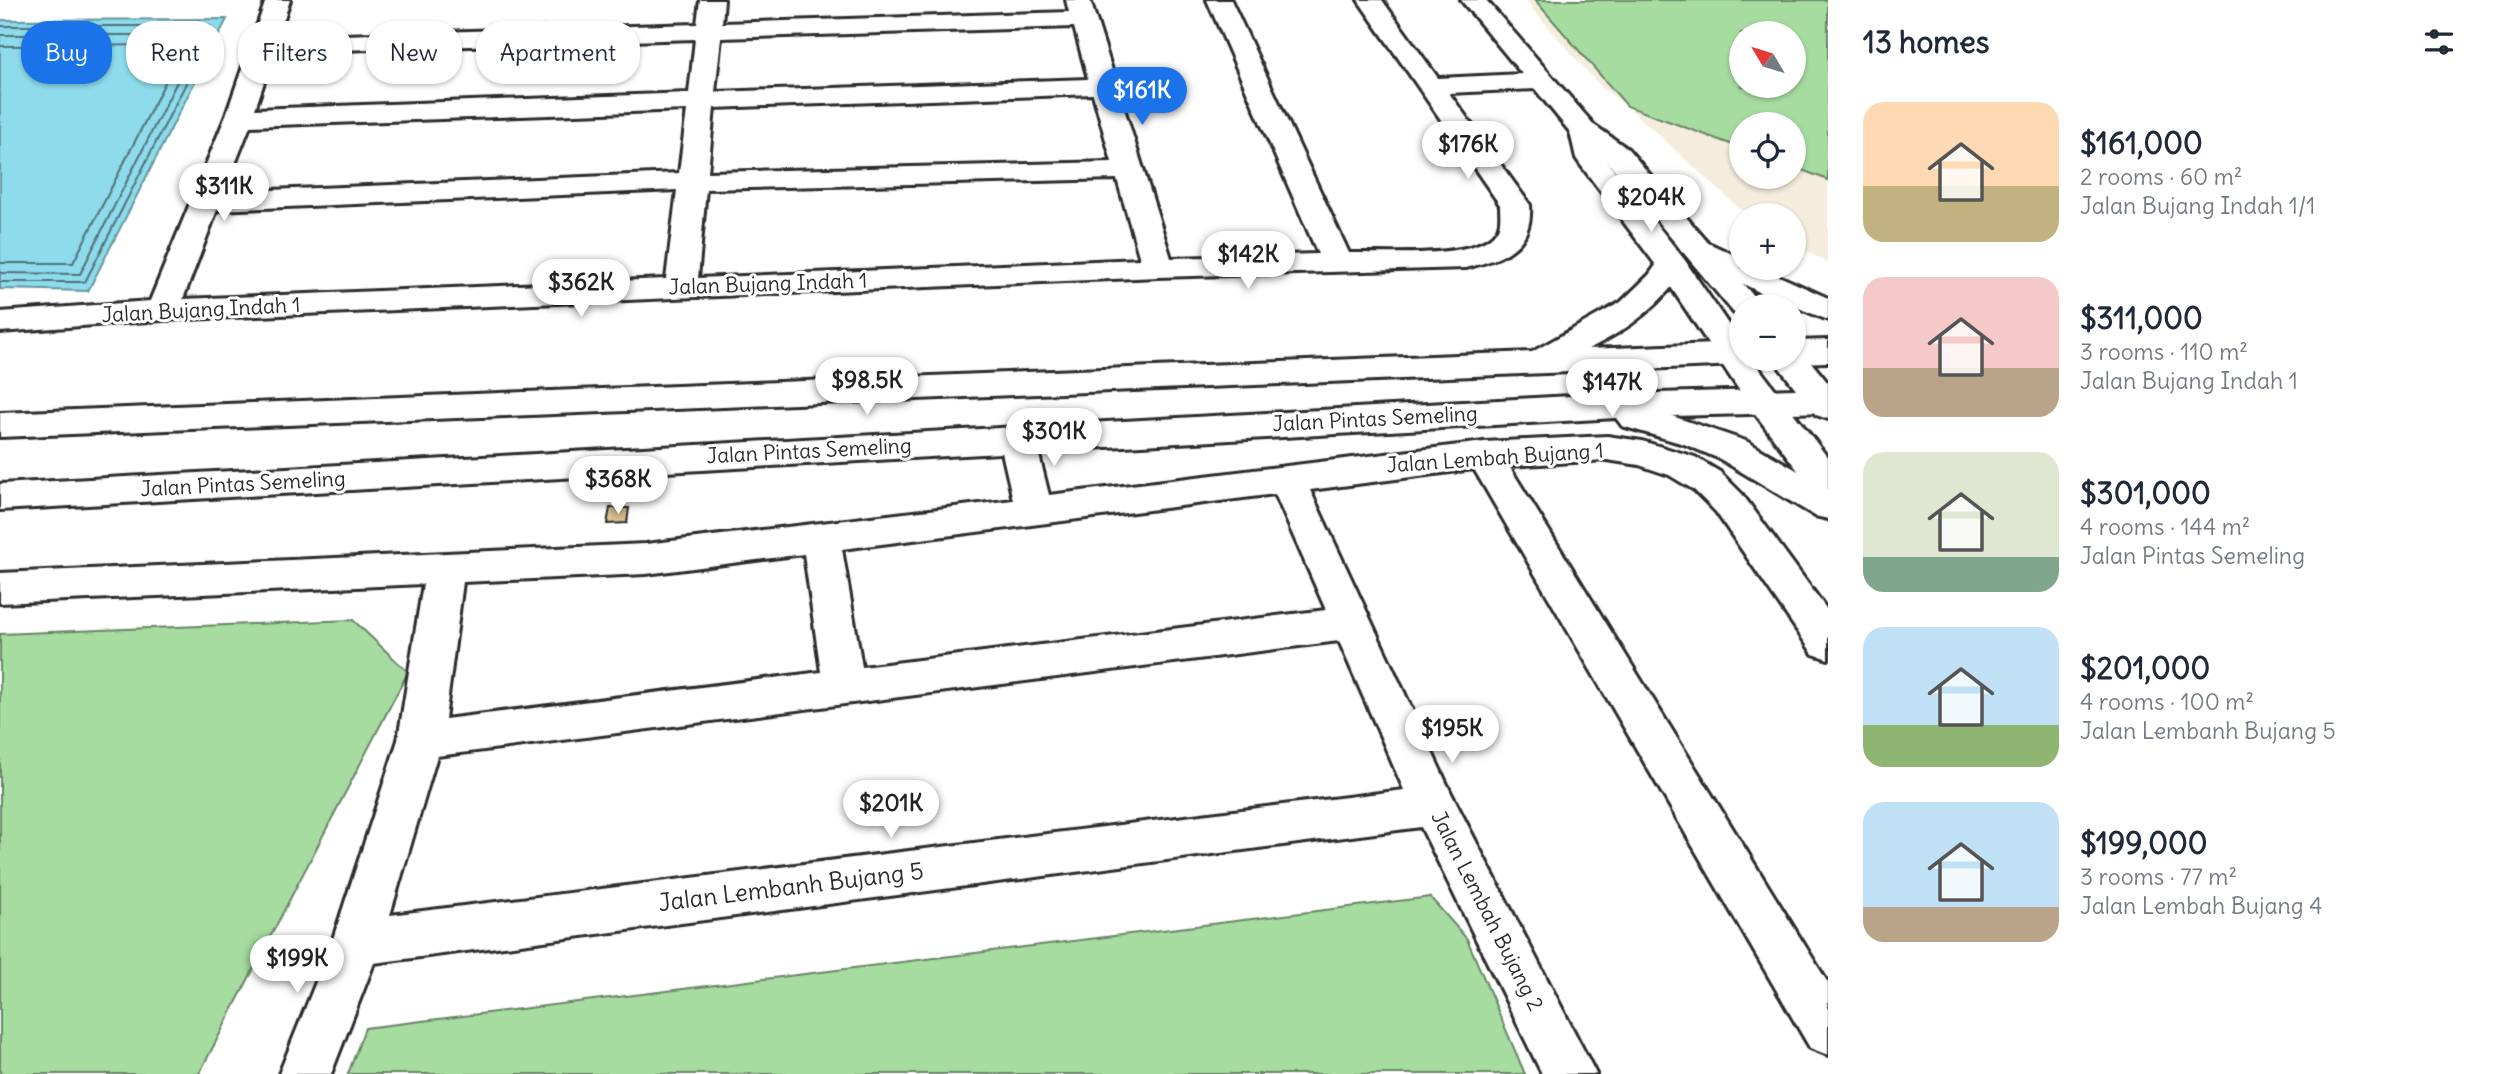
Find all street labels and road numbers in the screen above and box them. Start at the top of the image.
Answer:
street label: Jalan Bujang Indah 1 [668,267,868,300]
street label: Jalan Bujang Indah 1 [101,291,301,328]
street label: Jalan Pintas Semeling [1272,400,1478,437]
street label: Jalan Pintas Semeling [706,432,912,469]
street label: Jalan Lembah Bujang 1 [1385,436,1604,479]
street label: Jalan Pintas Semeling [140,465,346,502]
street label: Jalan Lembah Bujang 2 [1425,806,1550,1015]
street label: Jalan Lembanh Bujang 5 [657,855,925,917]

